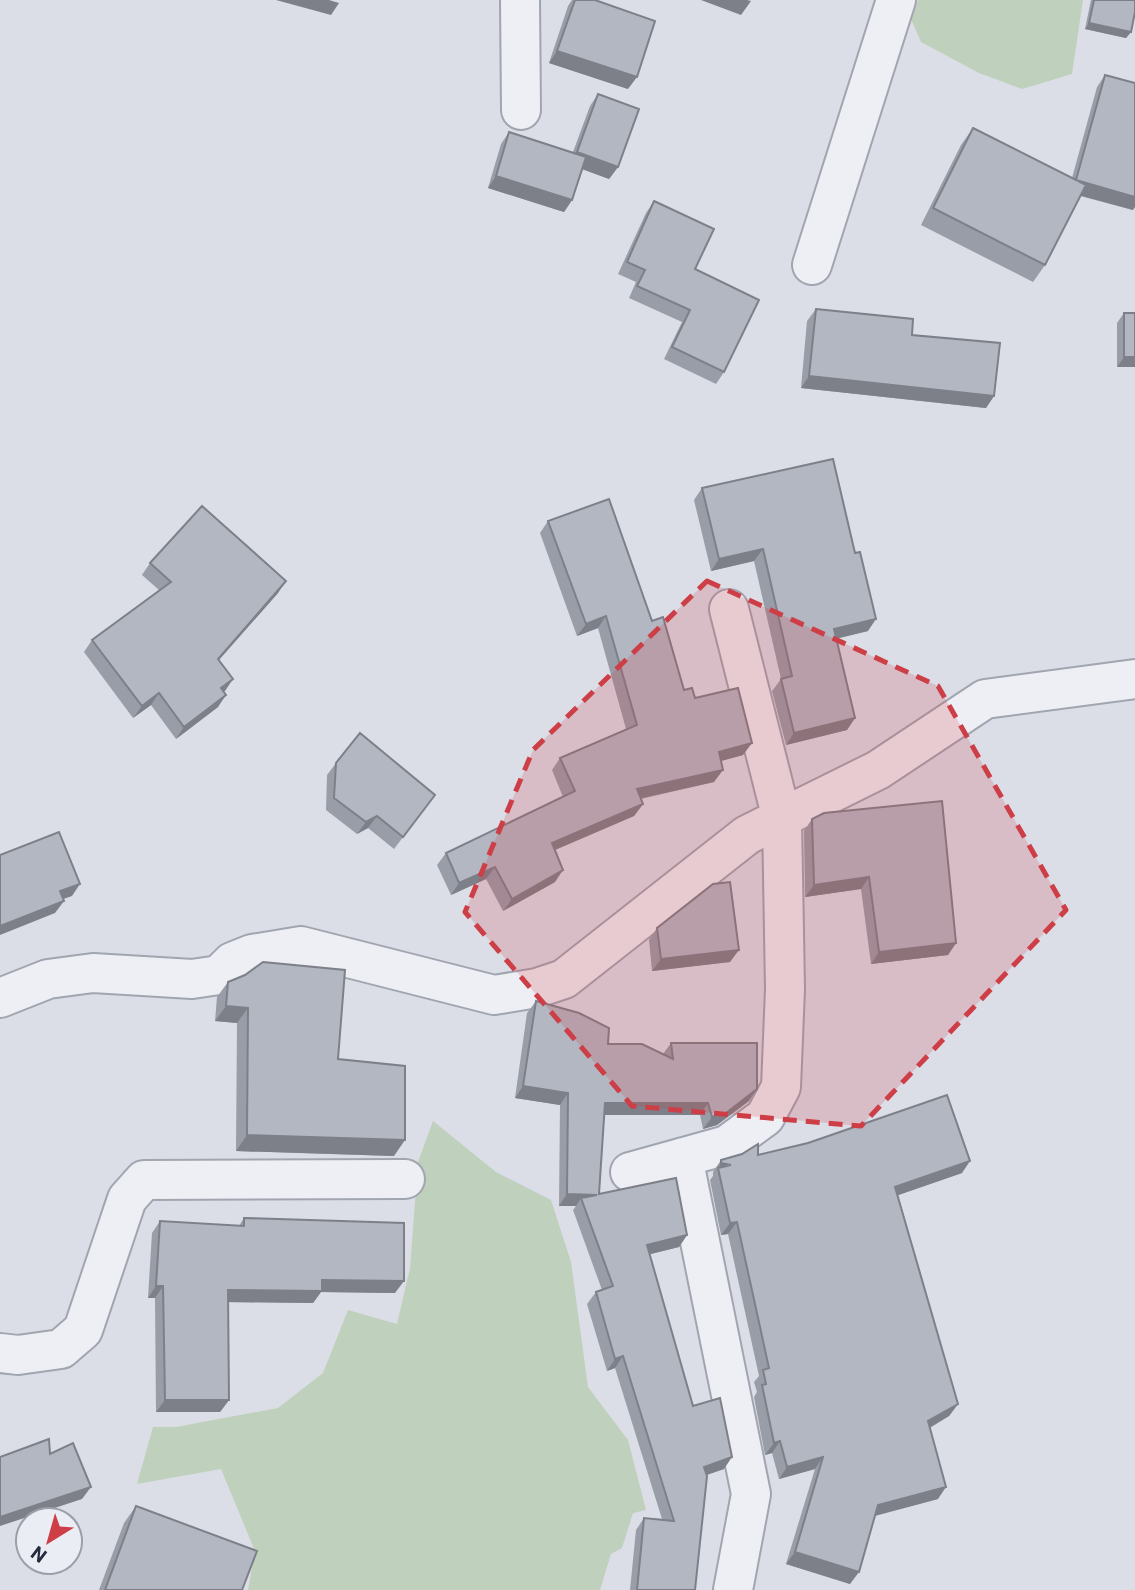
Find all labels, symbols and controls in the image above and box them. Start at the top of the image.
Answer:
north arrow [14,1506,84,1576]
text: N [27,1541,51,1567]

